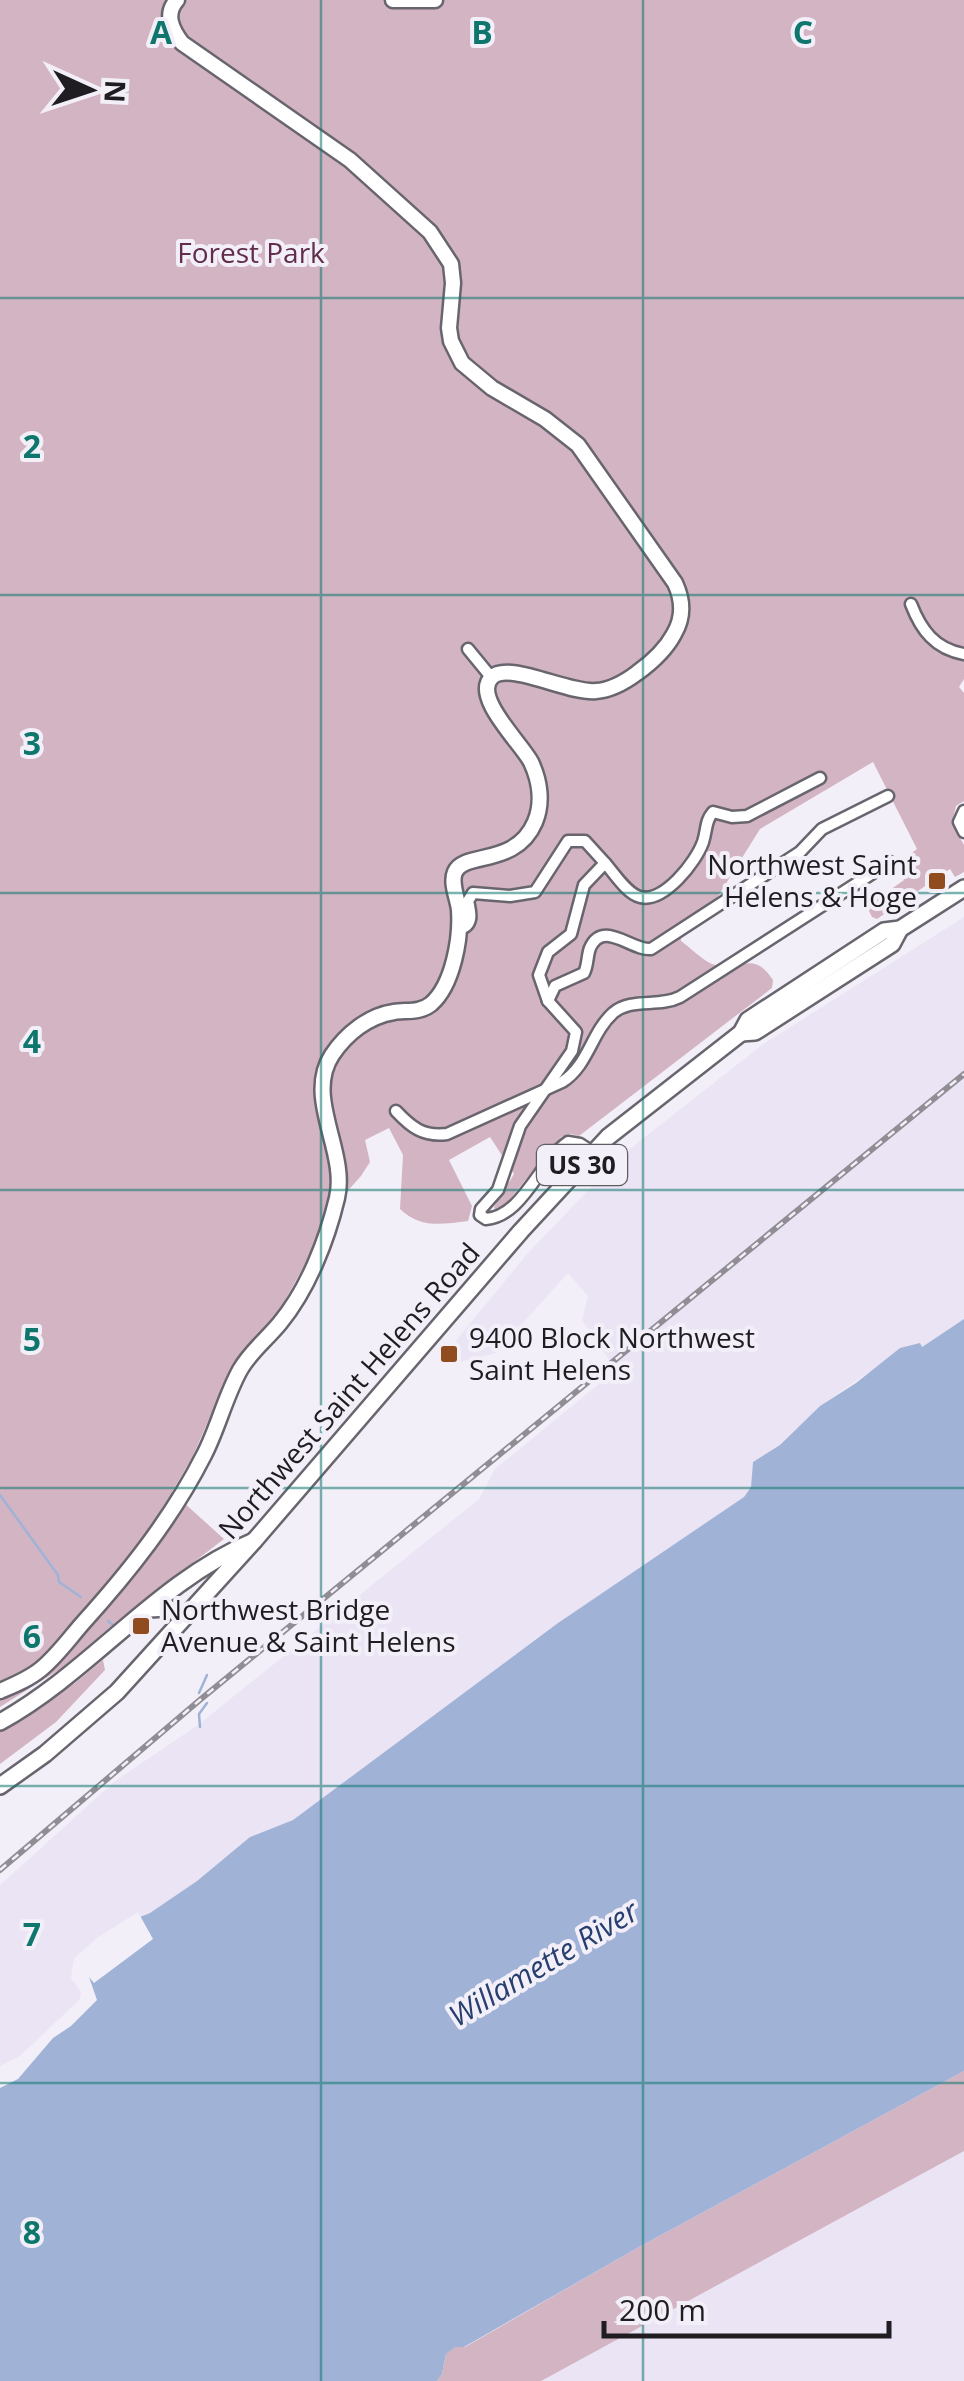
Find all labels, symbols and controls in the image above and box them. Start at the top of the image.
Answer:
text: A [150,10,173,53]
text: B [471,10,493,53]
text: C [793,10,813,53]
north arrow [40,40,140,140]
text: N [96,79,136,104]
park label: Forest Park [177,233,325,271]
text: 2 [23,424,41,467]
text: 3 [23,721,41,764]
place label: Northwest Saint Helens & Hoge [707,845,917,915]
marker: Northwest Saint Helens & Hoge [926,870,948,892]
text: 4 [23,1019,41,1062]
road number: US 30 [537,1145,627,1185]
street label: Northwest Saint Helens Road [209,1234,487,1546]
text: 5 [23,1317,41,1360]
place label: 9400 Block Northwest Saint Helens [469,1318,755,1388]
marker: 9400 Block Northwest Saint Helens [438,1343,460,1365]
place label: Northwest Bridge Avenue & Saint Helens [161,1590,456,1660]
text: 6 [23,1614,41,1657]
marker: Northwest Bridge Avenue & Saint Helens [130,1615,152,1637]
water label: Willamette River [441,1889,647,2035]
text: 7 [23,1912,41,1955]
text: 8 [23,2210,41,2253]
scale bar [604,2276,889,2338]
text: 200 m [619,2289,706,2330]

